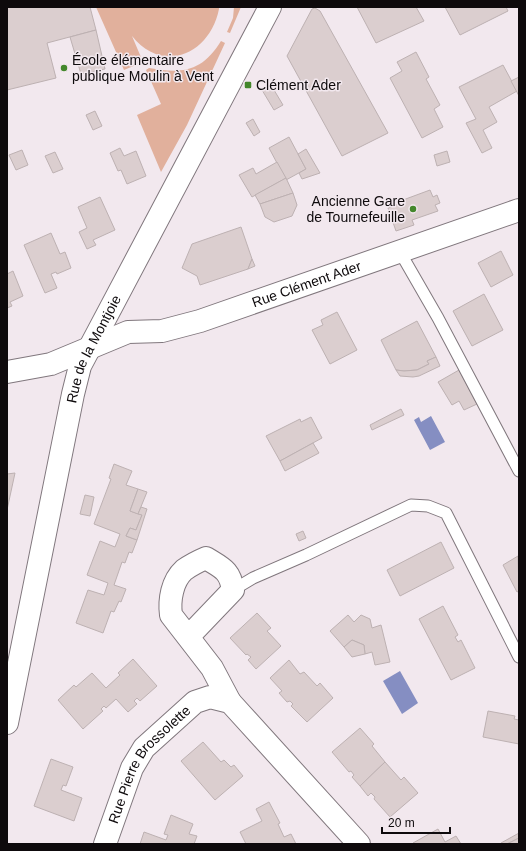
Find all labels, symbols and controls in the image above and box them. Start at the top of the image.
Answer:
place label: École élémentaire publique Moulin à Vent [72,52,214,84]
marker: École élémentaire publique Moulin à Vent [59,63,69,73]
place label: Clément Ader [256,77,341,93]
marker: Clément Ader [243,80,253,90]
place label: Ancienne Gare de Tournefeuille [306,193,405,225]
marker: Ancienne Gare de Tournefeuille [408,204,418,214]
street label: Rue Clément Ader [250,258,363,310]
street label: Rue de la Montjoie [63,292,124,404]
street label: Rue Pierre Brossolette [105,702,194,825]
scale bar [382,809,450,835]
text: 20 m [388,816,415,830]

